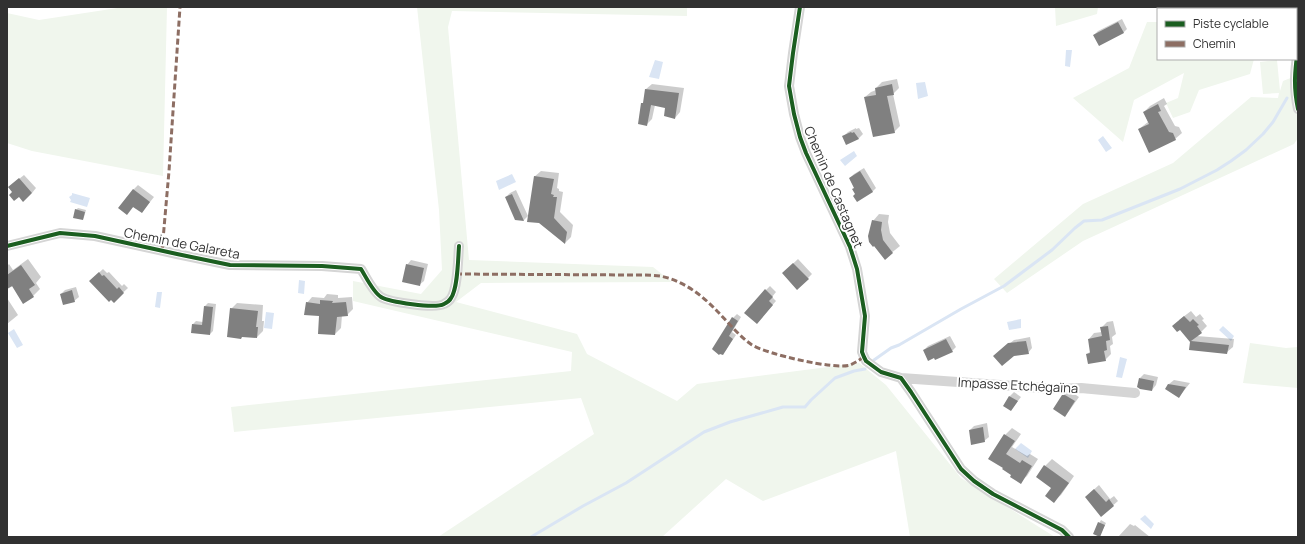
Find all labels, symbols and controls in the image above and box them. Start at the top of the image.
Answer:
legend [1157,8,1297,60]
text: Piste cyclable [1193,15,1269,32]
text: Chemin [1193,35,1236,52]
street label: Chemin de Castagnet [800,123,868,251]
street label: Chemin de Galareta [122,223,242,263]
street label: Impasse Etchégaïna [957,373,1079,397]

